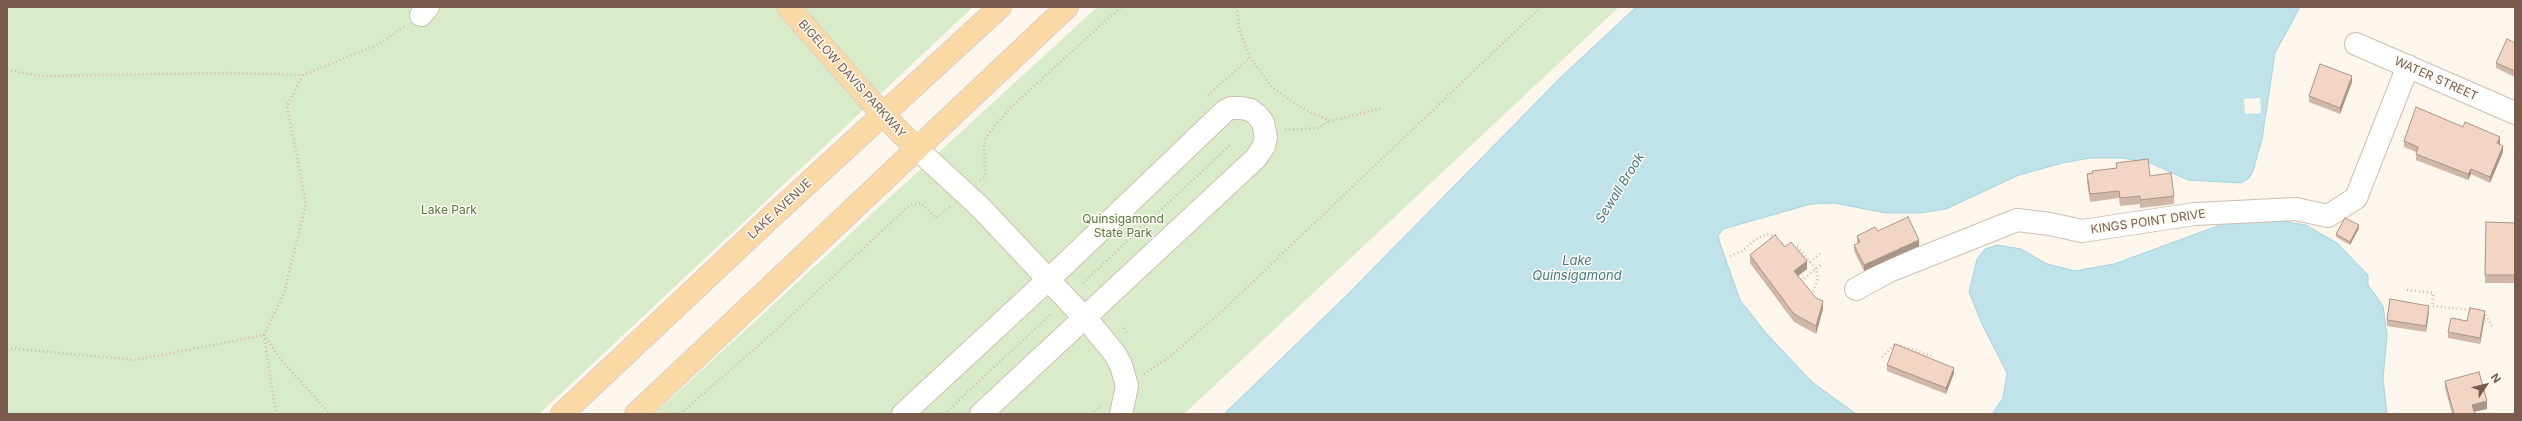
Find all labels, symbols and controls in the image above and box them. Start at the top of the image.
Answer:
street label: BIGELOW DAVIS PARKWAY [795,17,909,141]
street label: WATER STREET [2392,54,2480,104]
water label: Sewall Brook [1592,150,1648,226]
street label: LAKE AVENUE [745,176,815,242]
park label: Lake Park [421,203,477,217]
street label: KINGS POINT DRIVE [2090,207,2206,237]
park label: Quinsigamond State Park [1082,212,1164,240]
water label: Lake Quinsigamond [1532,253,1622,284]
north arrow [2466,365,2506,405]
text: N [2488,371,2504,386]

